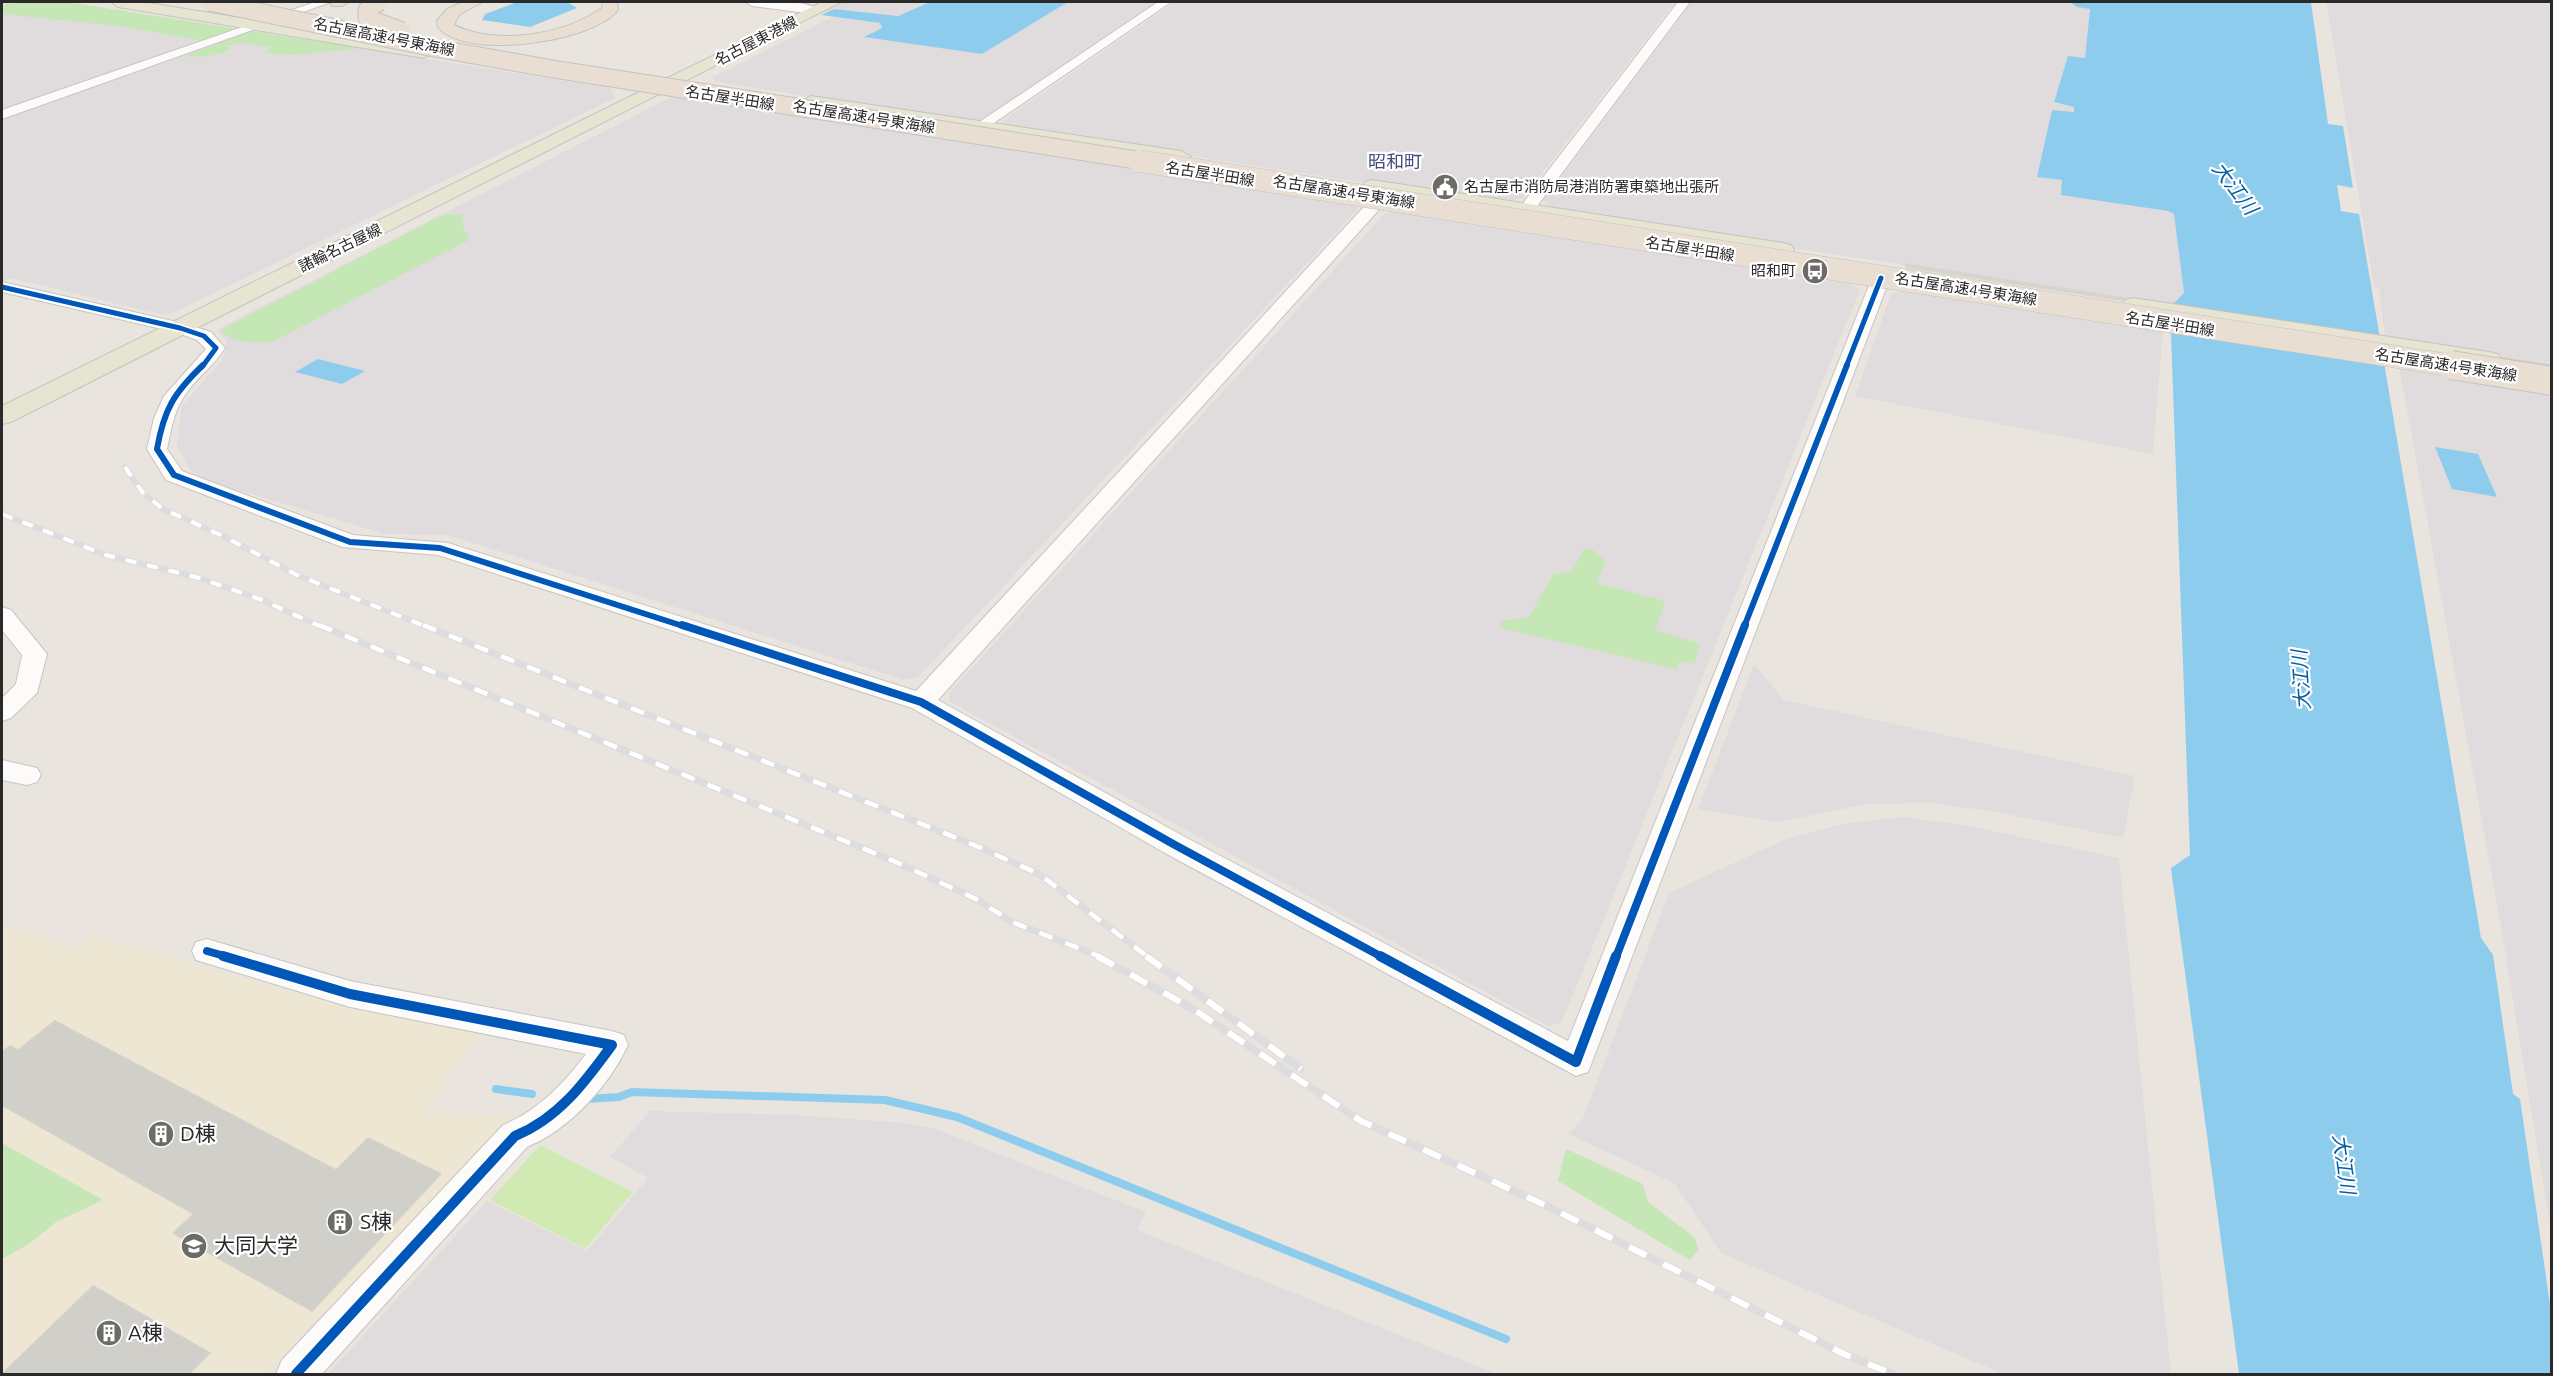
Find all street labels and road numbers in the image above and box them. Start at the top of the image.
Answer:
street label: 名古屋東港線 [712,13,800,69]
street label: 名古屋高速4号東海線 [312,14,456,59]
street label: 名古屋半田線 [684,82,776,113]
street label: 名古屋高速4号東海線 [792,97,936,136]
street label: 名古屋半田線 [1164,158,1256,189]
street label: 名古屋高速4号東海線 [1272,172,1416,211]
street label: 諸輪名古屋線 [296,220,384,275]
street label: 名古屋半田線 [1644,233,1736,264]
street label: 名古屋高速4号東海線 [1894,269,2038,308]
street label: 名古屋半田線 [2124,308,2216,339]
street label: 名古屋高速4号東海線 [2374,345,2518,384]

